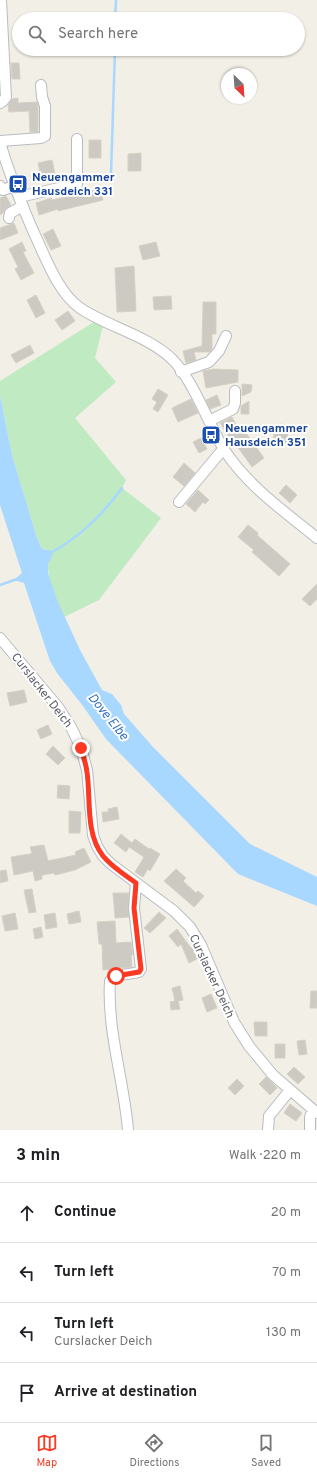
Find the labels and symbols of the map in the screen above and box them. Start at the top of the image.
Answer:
north arrow [221,68,257,104]
place label: Neuengammer Hausdeich 331 [32,170,115,200]
bus stop icon: Neuengammer Hausdeich 331 [7,173,29,195]
place label: Neuengammer Hausdeich 351 [225,421,308,451]
bus stop icon: Neuengammer Hausdeich 351 [200,424,222,446]
street label: Curslacker Deich [7,650,75,731]
water label: Dove Elbe [84,691,131,744]
route end [72,739,90,757]
street label: Curslacker Deich [185,932,238,1021]
route start [107,967,125,985]

